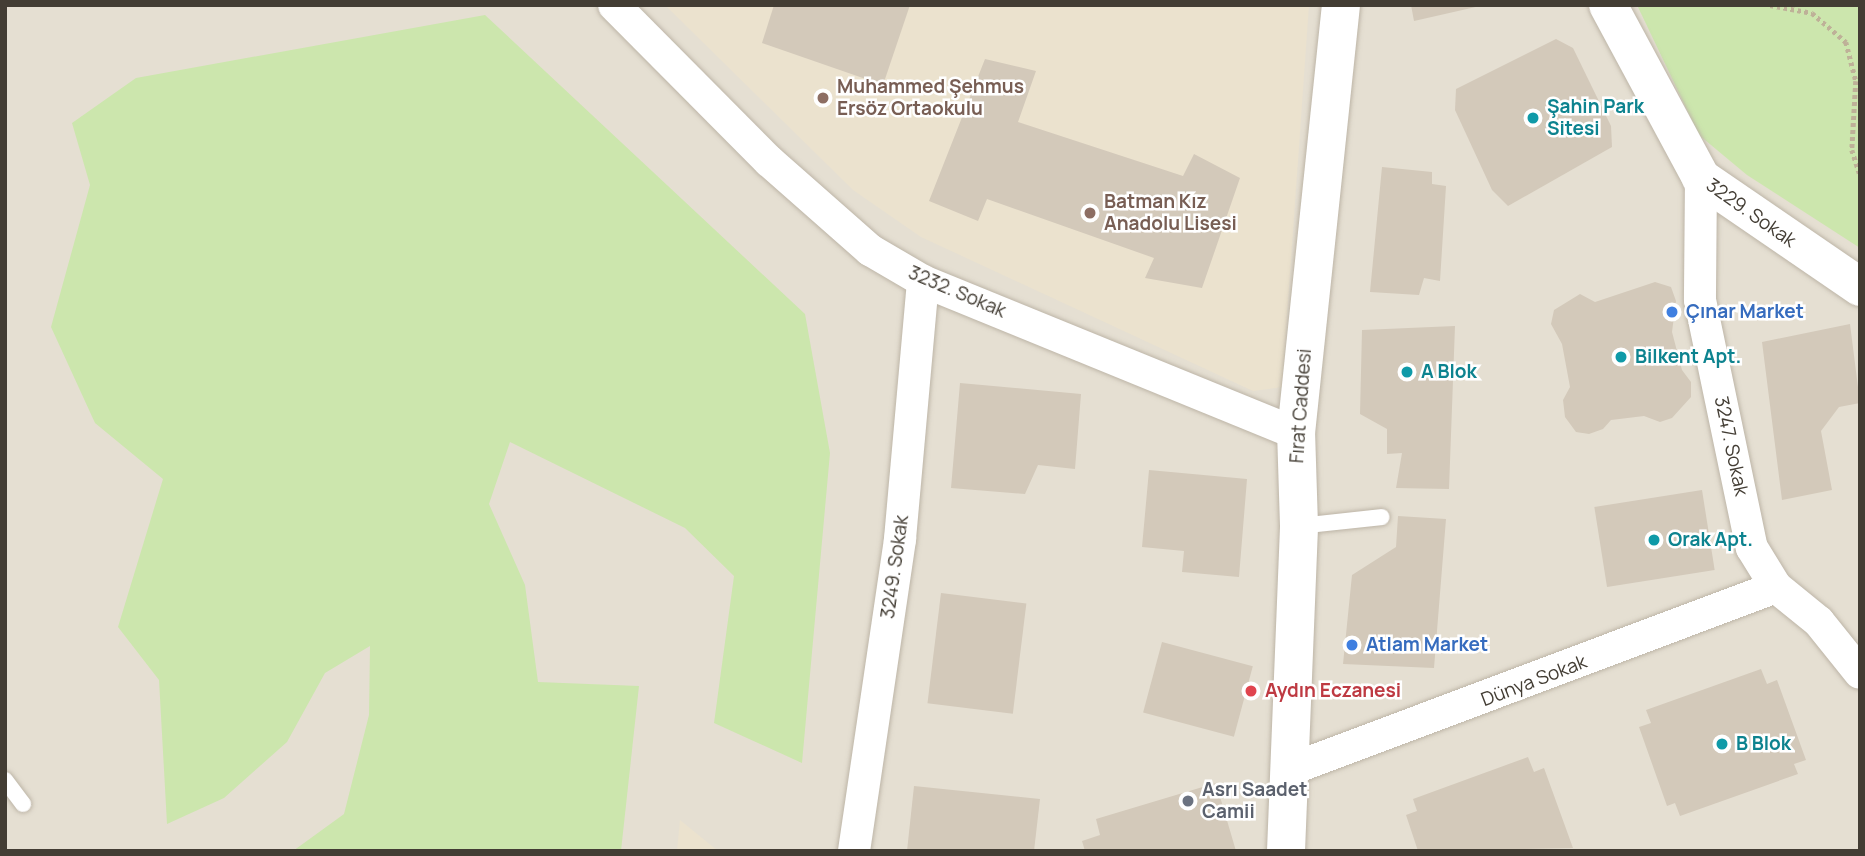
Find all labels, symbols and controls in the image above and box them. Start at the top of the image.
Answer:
place label: Muhammed Şehmus Ersöz Ortaokulu [837,76,1024,120]
marker: Muhammed Şehmus Ersöz Ortaokulu [815,90,831,106]
place label: Şahin Park Sitesi [1547,96,1644,140]
marker: Şahin Park Sitesi [1525,110,1541,126]
street label: 3229. Sokak [1702,174,1800,252]
place label: Batman Kız Anadolu Lisesi [1104,191,1237,235]
marker: Batman Kız Anadolu Lisesi [1082,205,1098,221]
street label: 3232. Sokak [905,261,1009,323]
place label: Çınar Market [1686,301,1804,323]
marker: Çınar Market [1664,304,1680,320]
place label: Bilkent Apt. [1635,346,1741,368]
street label: Fırat Caddesi [1286,348,1316,464]
marker: Bilkent Apt. [1613,349,1629,365]
place label: A Blok [1421,361,1477,383]
marker: A Blok [1399,364,1415,380]
street label: 3247. Sokak [1709,394,1753,498]
street label: 3249. Sokak [876,514,914,620]
place label: Orak Apt. [1668,529,1753,551]
marker: Orak Apt. [1646,532,1662,548]
place label: Atlam Market [1366,634,1488,656]
marker: Atlam Market [1344,637,1360,653]
street label: Dünya Sokak [1478,650,1590,712]
place label: Aydın Eczanesi [1265,680,1401,702]
marker: Aydın Eczanesi [1243,683,1259,699]
place label: B Blok [1736,733,1791,755]
marker: B Blok [1714,736,1730,752]
place label: Asrı Saadet Camii [1202,779,1308,823]
marker: Asrı Saadet Camii [1180,793,1196,809]

